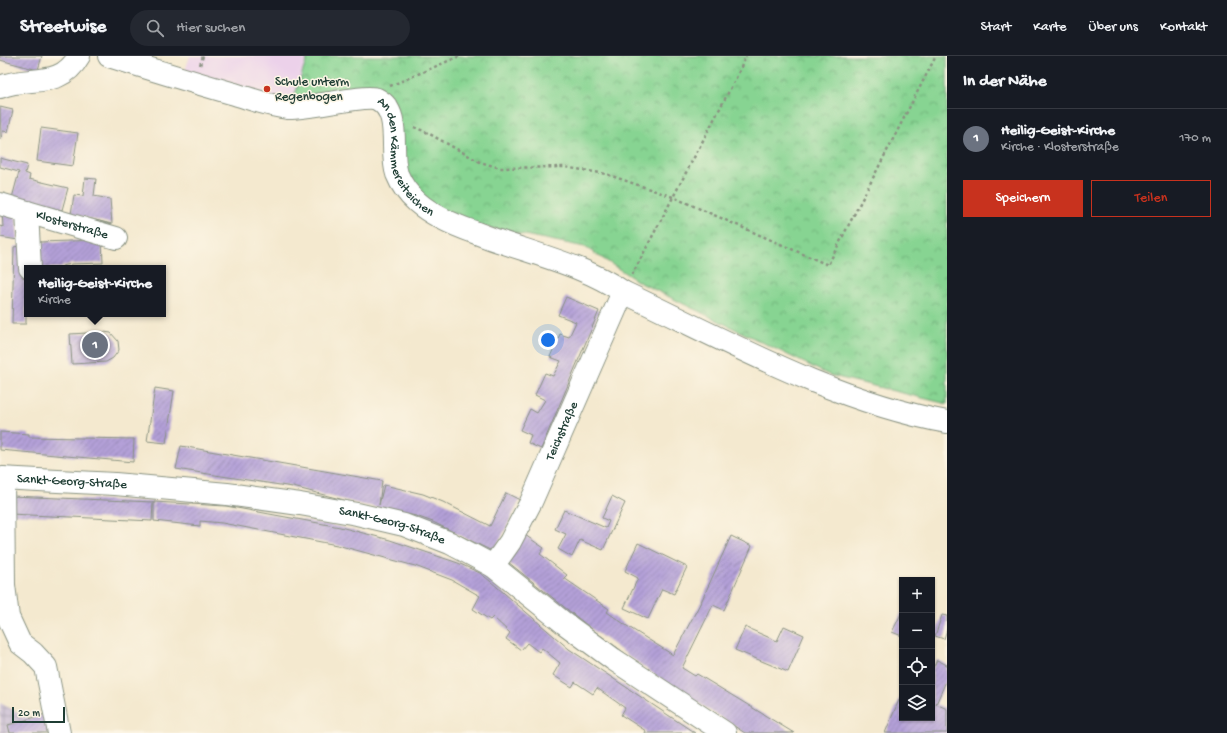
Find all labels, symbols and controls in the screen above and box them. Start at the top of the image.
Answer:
search box [130,10,410,46]
text: Streetwise [20,16,106,39]
icon: search [144,17,166,39]
text: Hier suchen [176,19,245,37]
text: Start [981,19,1011,36]
text: Karte [1033,19,1067,36]
text: Über uns [1089,19,1138,36]
text: Kontakt [1160,19,1207,36]
text: In der Nähe [963,72,1046,92]
place label: Schule unterm Regenbogen [275,75,349,105]
marker: Schule unterm Regenbogen [262,84,272,94]
street label: An den Kämmereiteichen [374,94,438,220]
text: Heilig-Geist-Kirche [1001,122,1115,140]
text: 1 [973,131,979,146]
text: 170 m [1179,131,1211,146]
text: Kirche · Klosterstraße [1001,140,1119,155]
button: Speichern [963,180,1083,217]
button: Teilen [1091,180,1211,217]
street label: Klosterstraße [34,207,110,243]
popup [24,265,166,317]
text: Heilig-Geist-Kirche [38,275,152,293]
text: Kirche [38,293,71,308]
pin: 1 [82,330,108,360]
your location [538,330,558,350]
street label: Teichstraße [542,399,582,464]
street label: Sankt-Georg-Straße [16,471,128,493]
street label: Sankt-Georg-Straße [338,503,448,548]
map controls [899,577,935,721]
button: + [899,577,935,613]
button: − [899,613,935,649]
button: locate [899,649,935,685]
button: layers [899,685,935,721]
scale bar [12,705,65,724]
text: 20 m [18,708,40,720]

